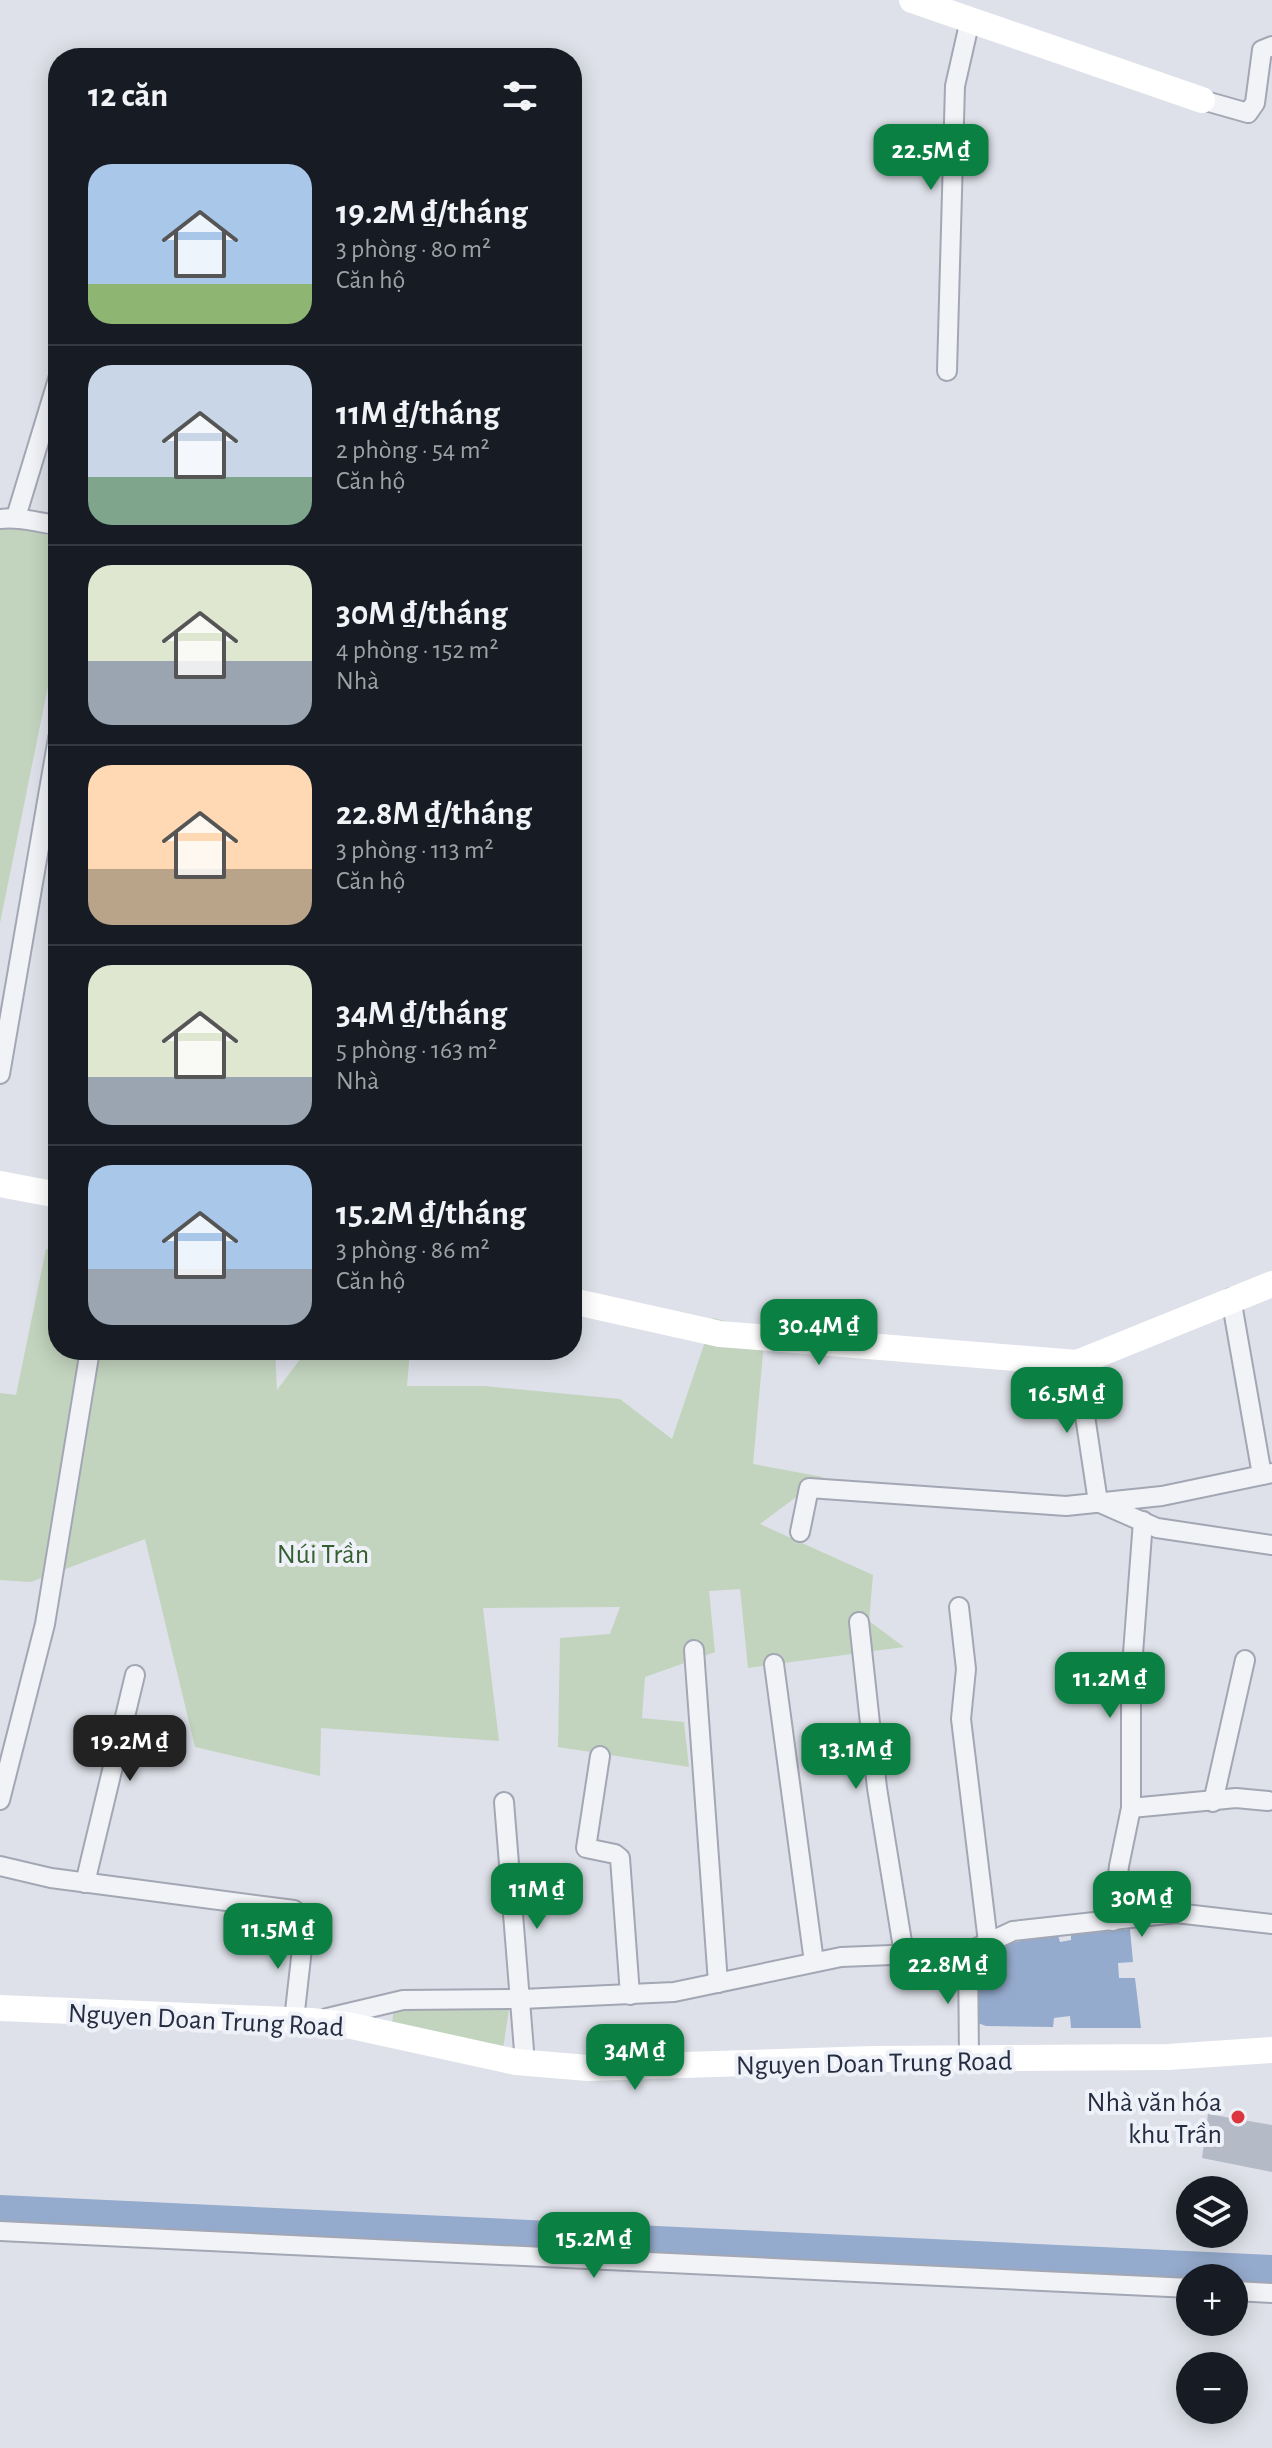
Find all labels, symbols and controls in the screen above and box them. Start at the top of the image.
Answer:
icon: filters [498,74,542,118]
text: 12 căn [88,79,168,113]
pin: 22.5M ₫ [857,124,1005,192]
text: 22.5M ₫ [891,137,971,163]
icon: home [152,196,248,292]
text: 19.2M ₫/tháng [336,196,528,230]
text: 3 phòng · 80 m² [336,236,491,262]
text: Căn hộ [336,267,405,293]
icon: home [152,397,248,493]
text: 11M ₫/tháng [336,397,500,431]
text: 2 phòng · 54 m² [336,437,490,463]
text: Căn hộ [336,468,405,494]
icon: home [152,597,248,693]
text: 30M ₫/tháng [336,597,508,631]
text: 4 phòng · 152 m² [336,637,498,663]
text: Nhà [336,668,379,694]
icon: home [152,797,248,893]
text: 22.8M ₫/tháng [336,797,532,831]
text: 3 phòng · 113 m² [336,837,494,863]
text: Căn hộ [336,868,405,894]
icon: home [152,997,248,1093]
text: 34M ₫/tháng [336,997,507,1031]
text: 5 phòng · 163 m² [336,1037,497,1063]
text: Nhà [336,1068,379,1094]
icon: home [152,1197,248,1293]
text: 15.2M ₫/tháng [336,1197,526,1231]
text: 3 phòng · 86 m² [336,1237,490,1263]
text: Căn hộ [336,1268,405,1294]
pin: 30.4M ₫ [745,1299,893,1367]
text: 30.4M ₫ [778,1312,860,1338]
pin: 16.5M ₫ [993,1367,1141,1435]
text: 16.5M ₫ [1029,1380,1105,1406]
park label: Núi Trần [277,1541,369,1569]
pin: 11.2M ₫ [1036,1652,1184,1720]
text: 11.2M ₫ [1073,1665,1147,1691]
pin: 19.2M ₫ [56,1715,204,1783]
pin: 13.1M ₫ [782,1723,930,1791]
text: 19.2M ₫ [91,1728,169,1754]
text: 13.1M ₫ [819,1736,893,1762]
pin: 11M ₫ [481,1863,593,1931]
pin: 30M ₫ [1086,1871,1198,1939]
text: 11M ₫ [509,1876,565,1902]
text: 30M ₫ [1111,1884,1173,1910]
pin: 11.5M ₫ [204,1903,352,1971]
text: 11.5M ₫ [241,1916,315,1942]
pin: 22.8M ₫ [874,1938,1022,2006]
text: 22.8M ₫ [908,1951,988,1977]
street label: Nguyen Doan Trung Road [67,2000,345,2042]
pin: 34M ₫ [579,2024,691,2092]
text: 34M ₫ [604,2037,666,2063]
street label: Nguyen Doan Trung Road [736,2048,1012,2080]
place label: Nhà văn hóa khu Trần [1086,2089,1222,2149]
marker: Nhà văn hóa khu Trần [1229,2108,1247,2126]
map controls [1176,2176,1248,2424]
button: layers [1176,2176,1248,2248]
pin: 15.2M ₫ [520,2212,668,2280]
text: 15.2M ₫ [556,2225,632,2251]
button: + [1176,2264,1248,2336]
button: − [1176,2352,1248,2424]

